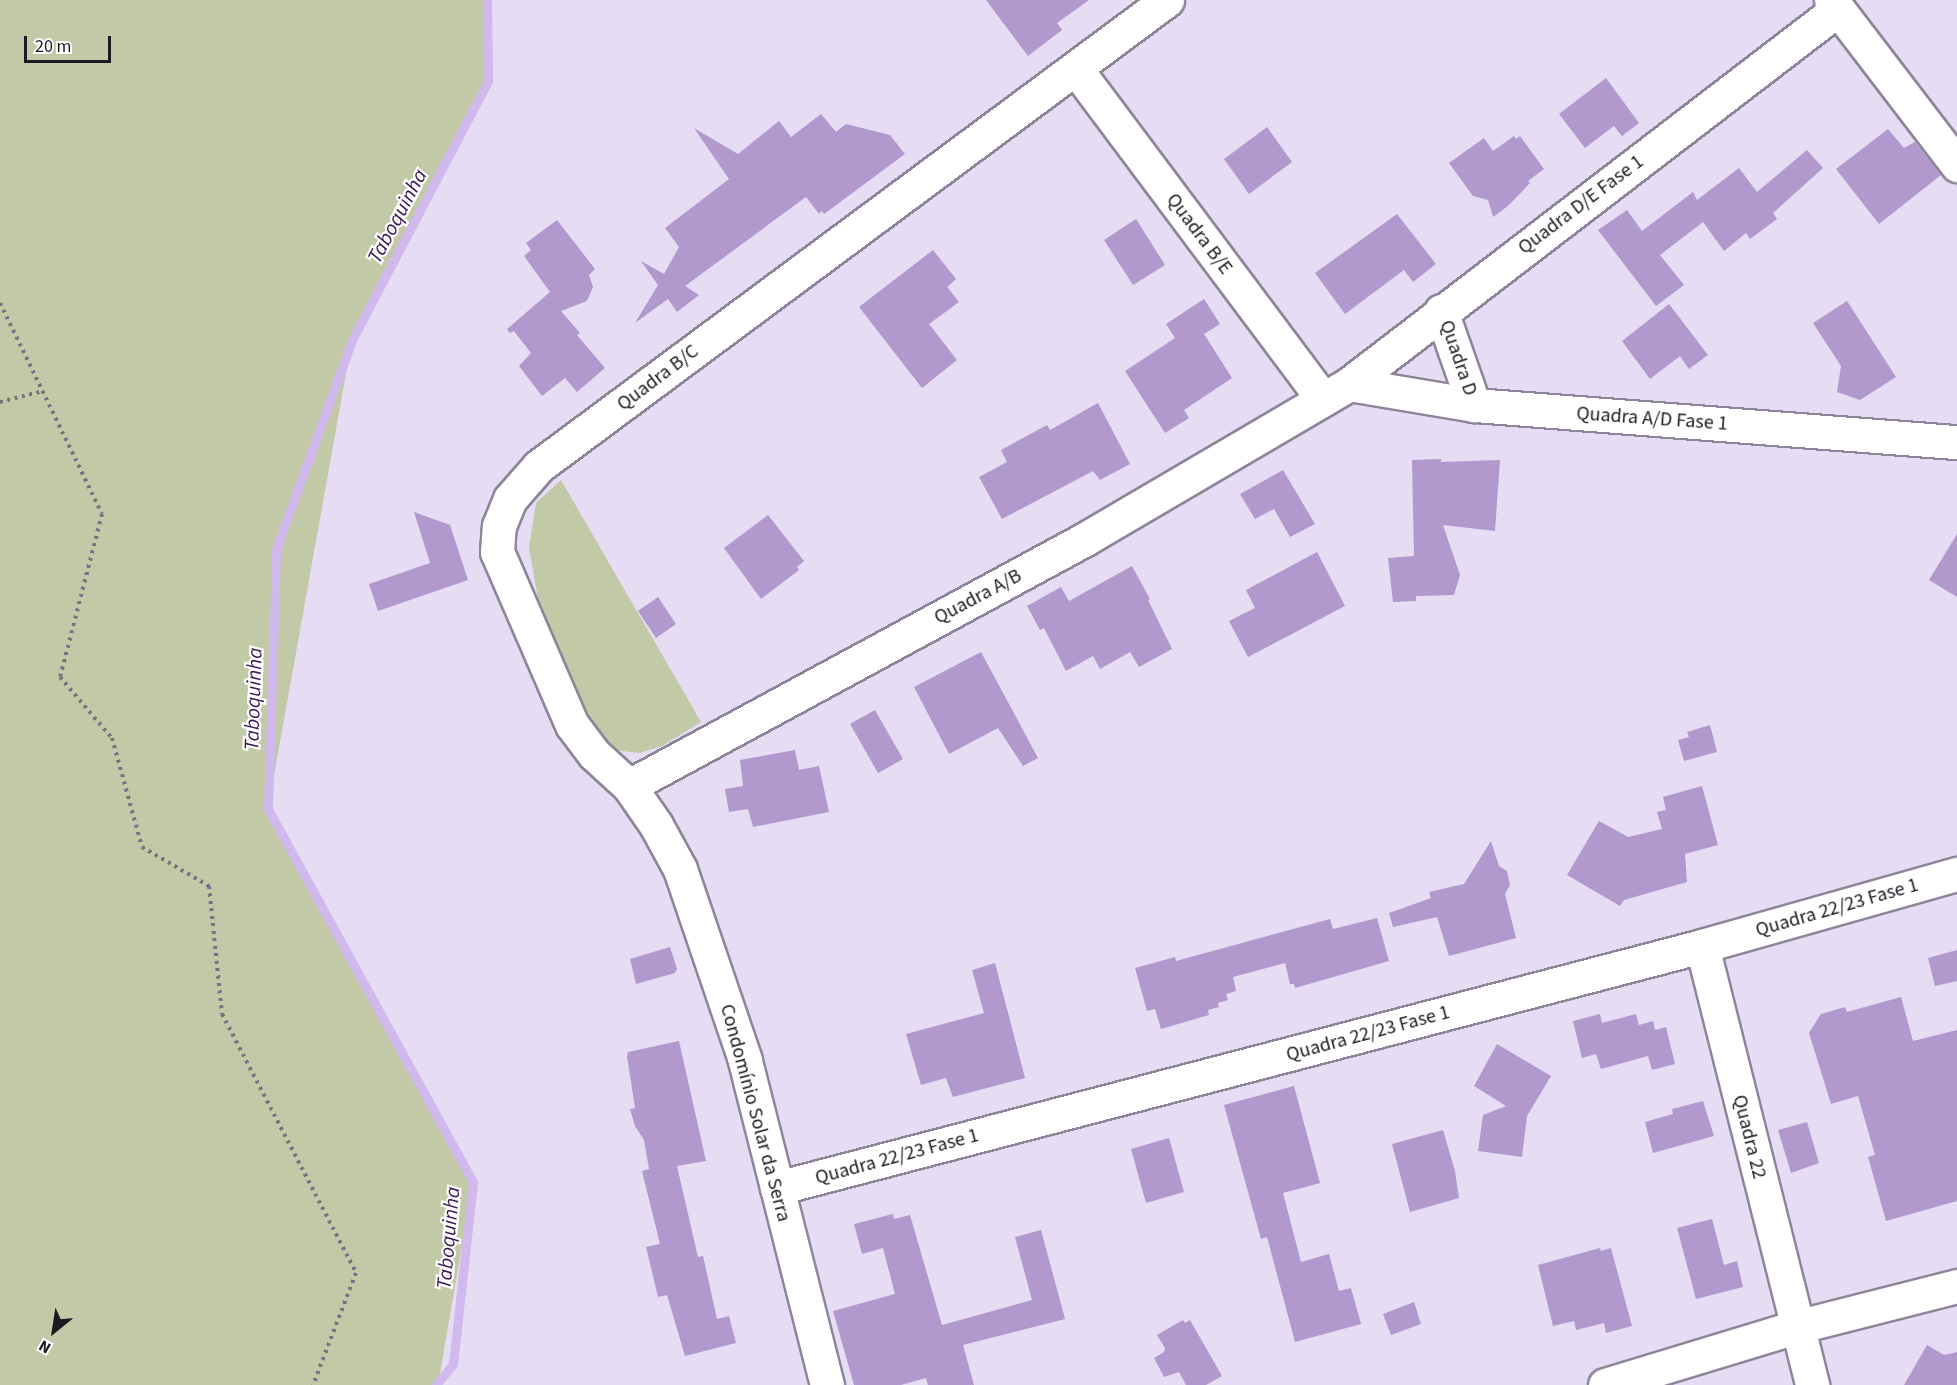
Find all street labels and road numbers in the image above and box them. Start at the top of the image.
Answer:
street label: Quadra D/E Fase 1 [1514,150,1648,260]
street label: Quadra B/E [1161,189,1237,279]
street label: Quadra D [1434,317,1482,399]
street label: Quadra B/C [612,340,704,416]
street label: Quadra A/D Fase 1 [1576,402,1728,436]
street label: Quadra A/B [930,564,1026,630]
street label: Quadra 22/23 Fase 1 [1753,873,1921,943]
street label: Quadra 22/23 Fase 1 [1284,1001,1452,1067]
street label: Condomínio Solar da Serra [714,1002,796,1224]
street label: Quadra 22 [1727,1092,1771,1182]
street label: Quadra 22/23 Fase 1 [813,1124,981,1190]

